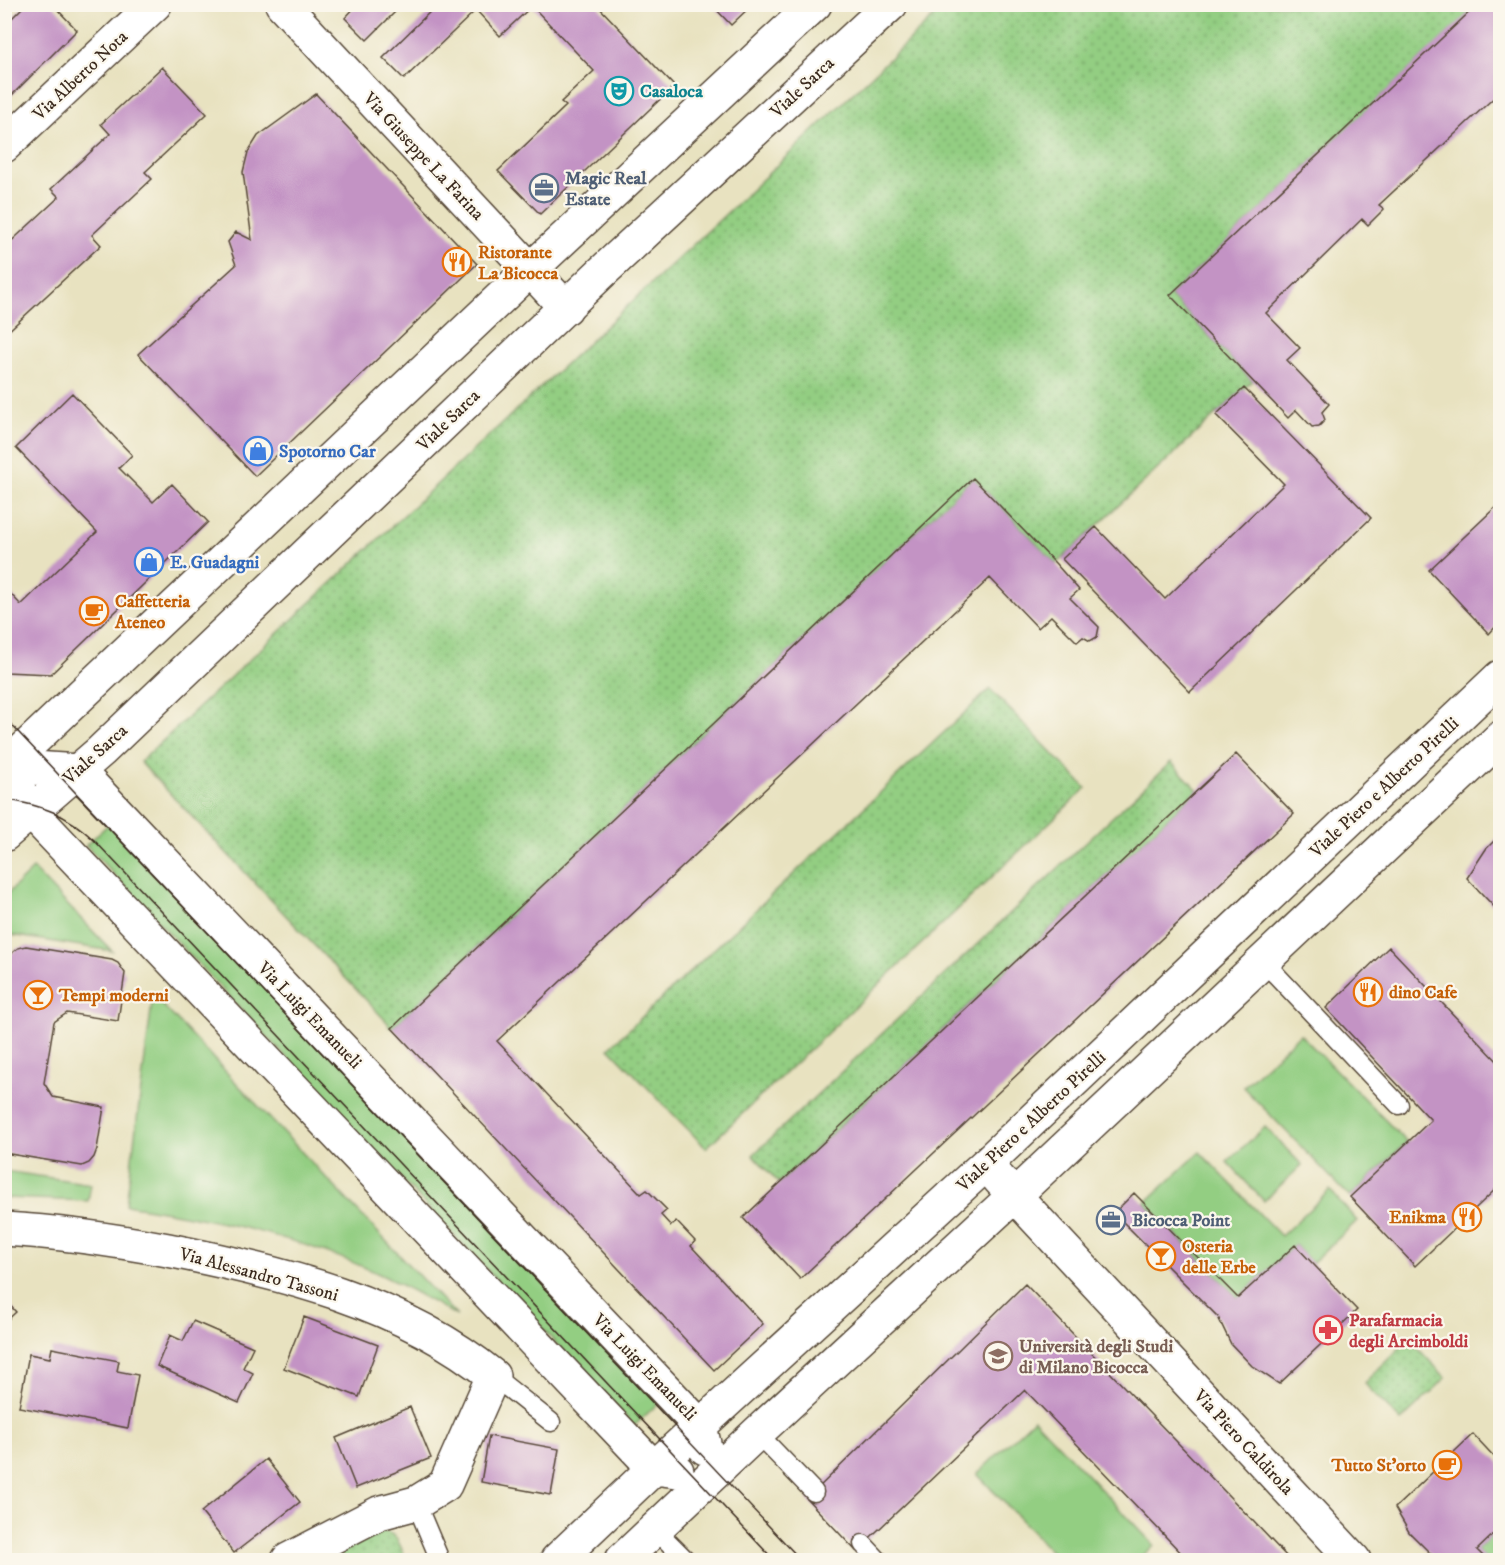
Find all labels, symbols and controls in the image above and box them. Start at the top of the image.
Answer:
street label: Via Alberto Nota [28,26,133,126]
street label: Viale Sarca [765,52,839,124]
theatre icon: Casaloca [603,75,635,107]
place label: Casaloca [640,81,703,103]
street label: Via Giuseppe La Farina [358,87,489,226]
place label: Magic Real Estate [565,168,647,211]
office icon: Magic Real Estate [528,172,560,204]
place label: Ristorante La Bicocca [478,242,558,285]
restaurant icon: Ristorante La Bicocca [441,246,473,278]
street label: Viale Sarca [412,385,485,457]
shop icon: Spotorno Car [242,435,274,467]
place label: Spotorno Car [279,441,376,463]
shop icon: E. Guadagni [133,546,165,578]
place label: E. Guadagni [170,552,260,574]
place label: Caffetteria Ateneo [114,591,190,634]
cafe icon: Caffetteria Ateneo [78,595,110,627]
street label: Viale Piero e Alberto Pirelli [1305,713,1464,863]
street label: Viale Sarca [58,720,133,790]
street label: Via Luigi Emanueli [252,957,366,1074]
restaurant icon: dino Cafe [1352,976,1384,1008]
bar icon: Tempi moderni [22,979,54,1011]
place label: dino Cafe [1389,982,1458,1004]
place label: Tempi moderni [58,985,169,1007]
street label: Viale Piero e Alberto Pirelli [952,1047,1111,1197]
restaurant icon: Enikma [1451,1201,1483,1233]
office icon: Bicocca Point [1095,1204,1127,1236]
place label: Enikma [1389,1207,1446,1229]
place label: Bicocca Point [1132,1210,1230,1232]
place label: Osteria delle Erbe [1182,1236,1256,1279]
bar icon: Osteria delle Erbe [1145,1240,1177,1272]
street label: Via Alessandro Tassoni [176,1243,341,1307]
street label: Via Luigi Emanueli [587,1309,701,1426]
place label: Parafarmacia degli Arcimboldi [1349,1310,1469,1353]
pharmacy icon: Parafarmacia degli Arcimboldi [1312,1314,1344,1346]
place label: Università degli Studi di Milano Bicocca [1019,1336,1173,1379]
school or university icon: Università degli Studi di Milano Bicocca [982,1340,1014,1372]
street label: Via Piero Caldirola [1188,1385,1298,1500]
cafe icon: Tutto St'orto [1431,1449,1463,1481]
place label: Tutto St'orto [1330,1455,1426,1477]

